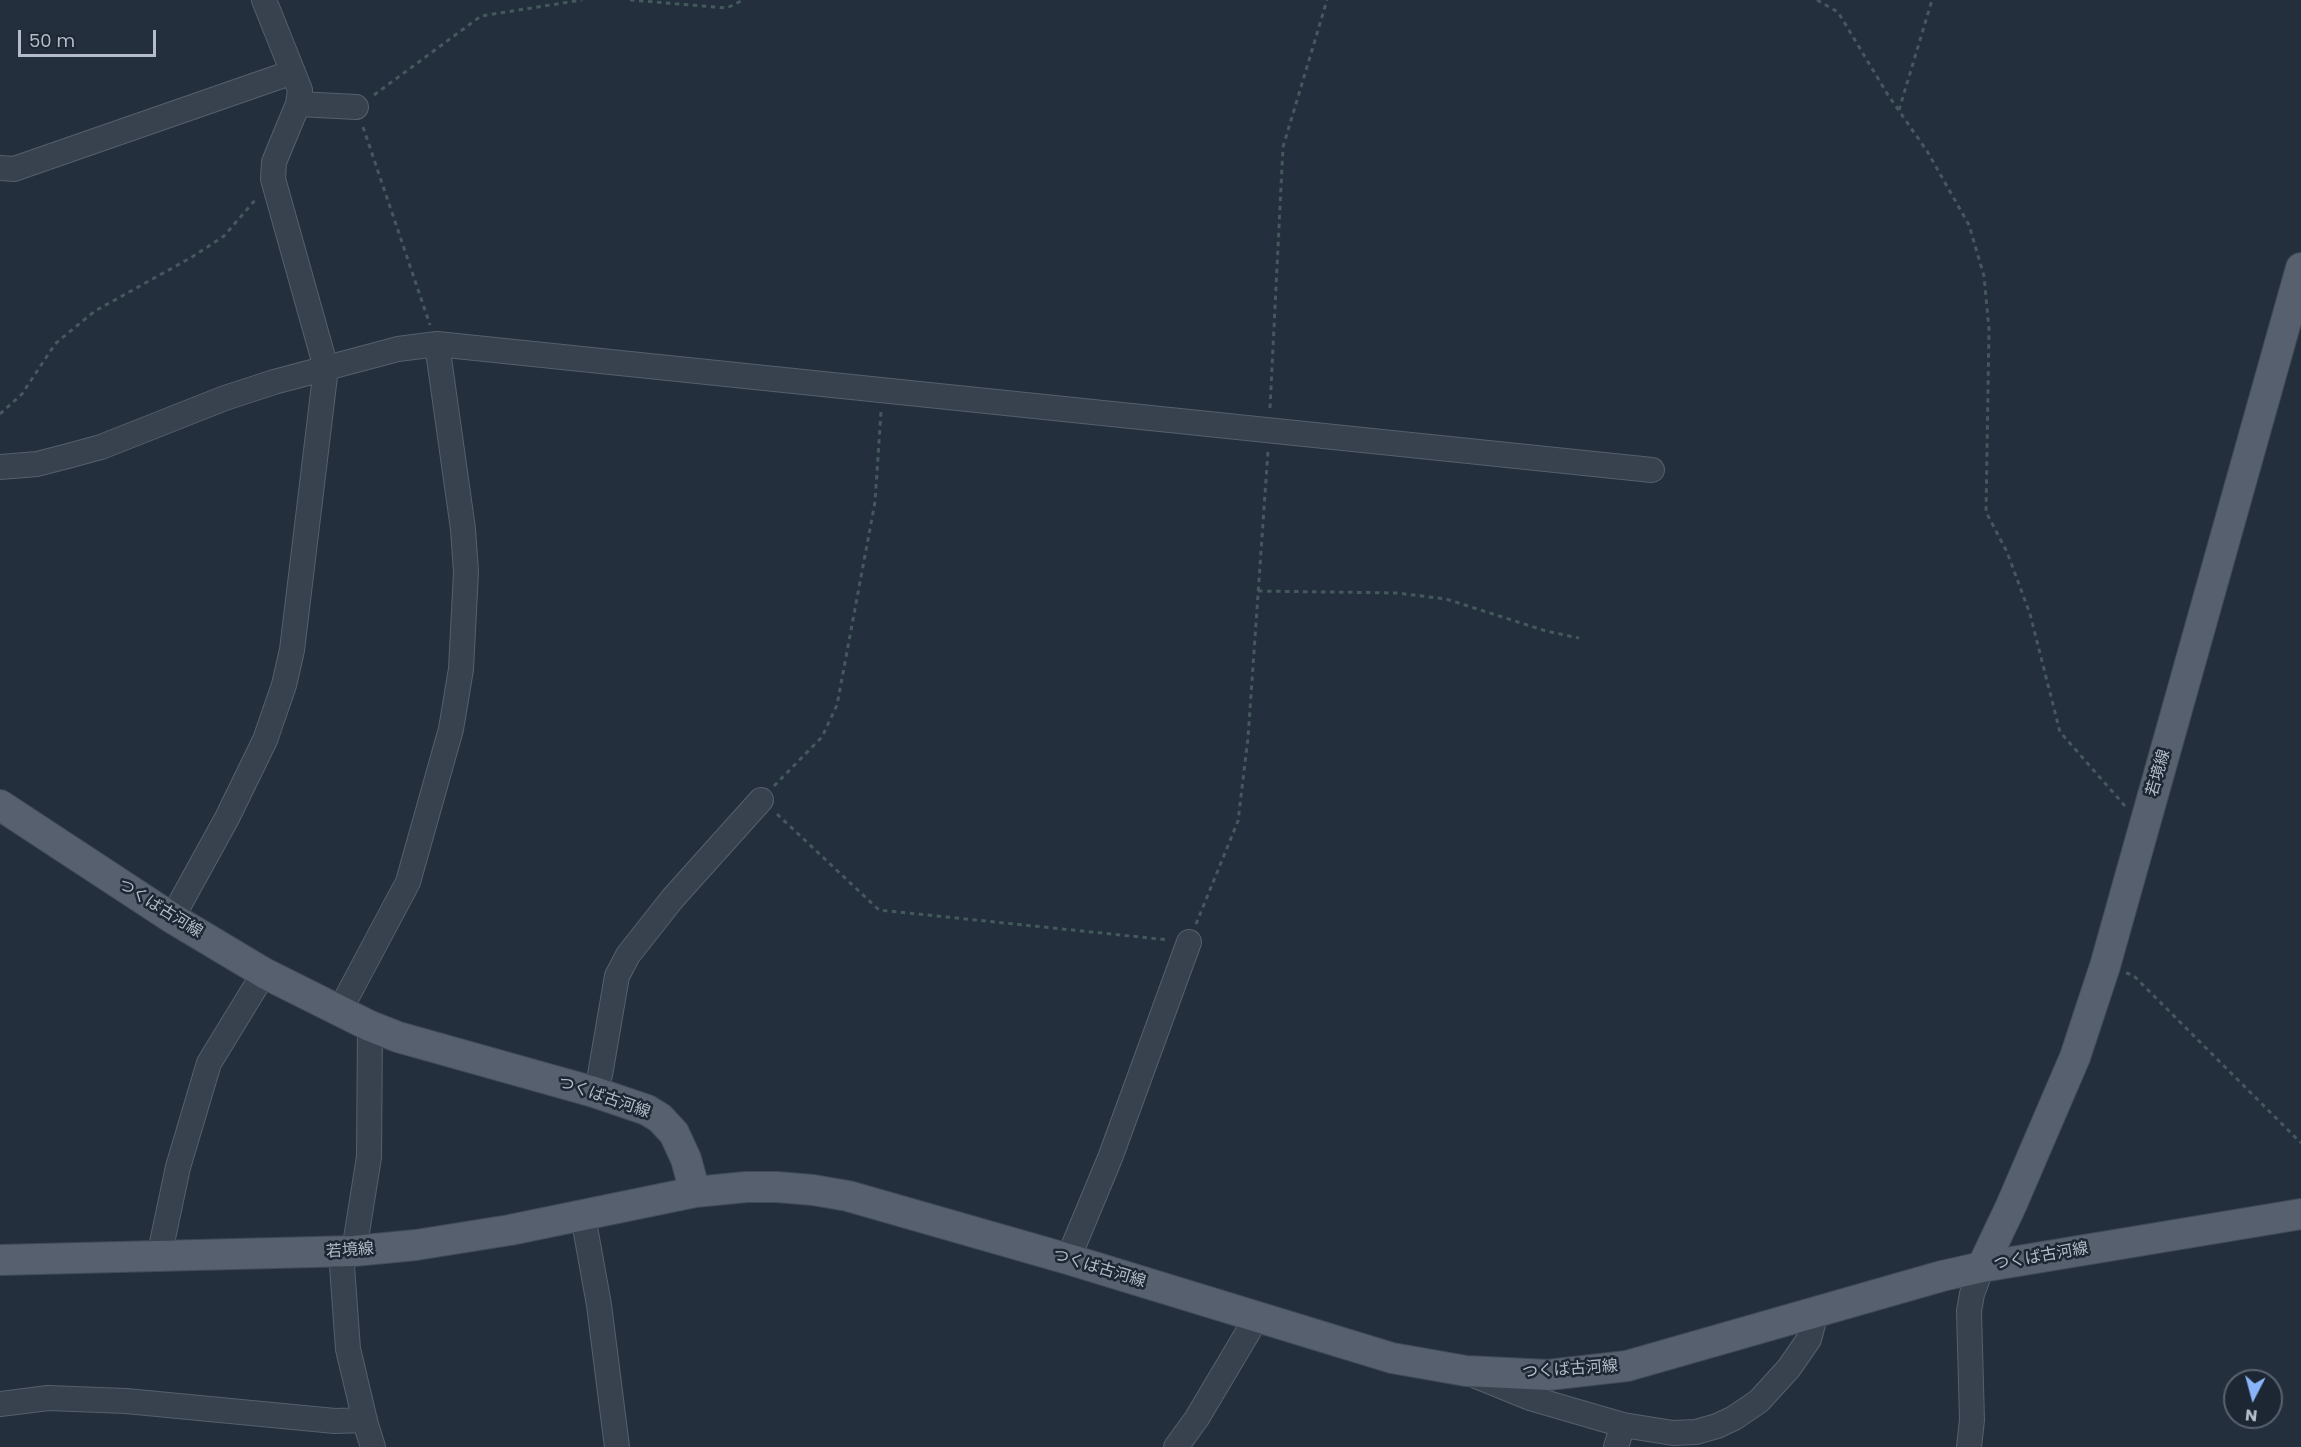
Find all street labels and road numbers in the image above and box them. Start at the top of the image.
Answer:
street label: 若境線 [2143,747,2175,799]
street label: つくば古河線 [114,875,206,943]
street label: つくば古河線 [555,1073,653,1123]
street label: つくば古河線 [1992,1239,2090,1275]
street label: 若境線 [325,1240,375,1262]
street label: つくば古河線 [1050,1246,1148,1292]
street label: つくば古河線 [1521,1357,1619,1383]

